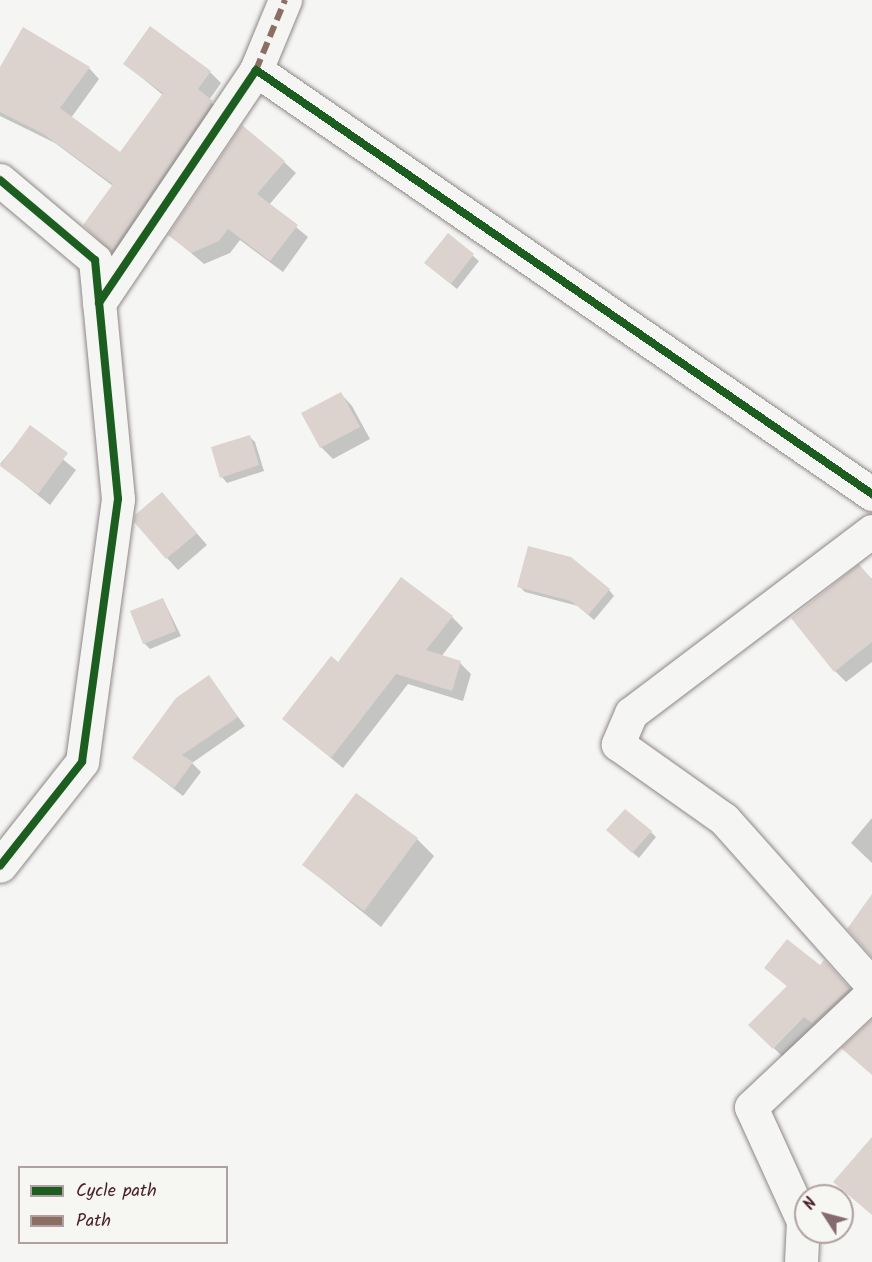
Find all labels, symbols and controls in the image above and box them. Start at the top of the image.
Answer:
legend [18,1166,228,1244]
text: Cycle path [76,1177,157,1206]
north arrow [794,1184,854,1244]
text: N [798,1193,824,1216]
text: Path [76,1207,111,1236]

